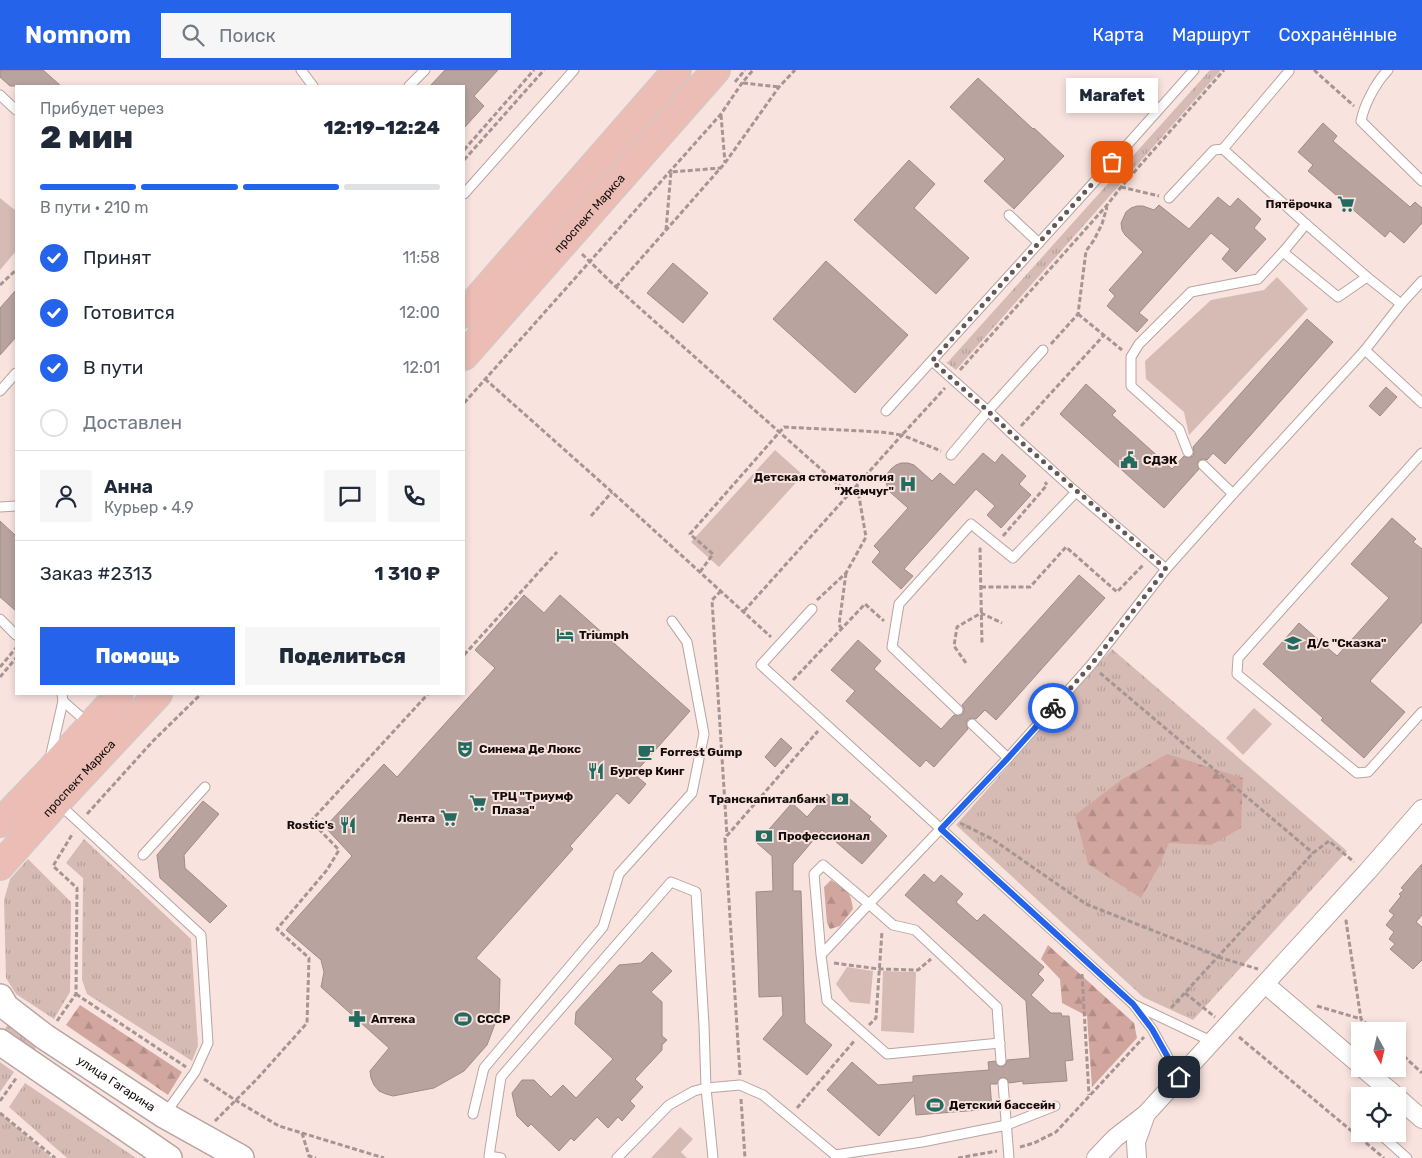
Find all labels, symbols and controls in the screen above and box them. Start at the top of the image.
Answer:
search box [161,13,511,58]
text: Nomnom [25,21,131,49]
icon: search [179,21,207,49]
text: Поиск [219,24,276,47]
text: Карта [1093,24,1144,46]
text: Маршрут [1172,24,1251,46]
text: Сохранённые [1279,24,1397,46]
callout: Marafet [1066,77,1158,112]
text: Marafet [1079,86,1145,105]
text: Прибудет через [40,99,164,118]
text: 12:19–12:24 [323,116,440,139]
text: 2 мин [40,118,133,156]
pin [1091,141,1133,183]
icon: bag [1098,148,1126,176]
street label: проспект Маркса [551,171,628,256]
supermarket icon: Пятёрочка [1336,194,1356,214]
place label: Пятёрочка [1266,197,1332,211]
text: В пути · 210 m [40,198,148,217]
icon: check [40,244,68,272]
text: Принят [83,246,151,269]
text: 11:58 [403,248,440,267]
icon: check [40,299,68,327]
text: Готовится [83,301,175,324]
text: 12:00 [399,303,440,322]
icon: check [40,354,68,382]
text: В пути [83,356,143,379]
text: 12:01 [403,358,440,377]
text: Доставлен [83,411,182,434]
public building icon: СДЭК [1119,450,1139,470]
place label: СДЭК [1143,453,1178,467]
button: person [40,470,92,522]
button: chat [324,470,376,522]
button: phone [388,470,440,522]
place label: Детская стоматология "Жемчуг" [754,470,894,498]
hospital icon: Детская стоматология "Жемчуг" [898,474,918,494]
text: Анна [104,475,153,498]
text: Курьер · 4.9 [104,498,194,517]
text: Заказ #2313 [40,562,152,585]
text: 1 310 ₽ [374,562,440,585]
hotel icon: Triumph [555,625,575,645]
button: Помощь [40,627,235,685]
button: Поделиться [245,627,440,685]
place label: Triumph [579,628,629,642]
school or university icon: Д/с "Сказка" [1283,633,1303,653]
place label: Д/с "Сказка" [1307,636,1386,650]
courier [1028,683,1078,733]
icon: bike [1039,694,1067,722]
street label: проспект Маркса [40,737,118,820]
theatre icon: Синема Де Люкс [455,739,475,759]
place label: Синема Де Люкс [479,742,581,756]
cafe icon: Forrest Gump [636,742,656,762]
place label: Forrest Gump [660,745,743,759]
restaurant icon: Бургер Кинг [586,761,606,781]
place label: Бургер Кинг [610,764,685,778]
place label: ТРЦ "Триумф Плаза" [492,789,574,817]
bank icon: Транскапиталбанк [830,789,850,809]
place label: Транскапиталбанк [709,792,827,806]
supermarket icon: ТРЦ "Триумф Плаза" [468,793,488,813]
supermarket icon: Лента [439,808,459,828]
place label: Лента [397,811,435,825]
restaurant icon: Rostic's [338,815,358,835]
place label: Rostic's [287,818,334,832]
bank icon: Профессионал [754,826,774,846]
place label: Профессионал [778,829,870,843]
pharmacy icon: Аптека [347,1009,367,1029]
sports icon: СССР [453,1009,473,1029]
place label: Аптека [371,1012,415,1026]
place label: СССР [477,1012,510,1026]
north arrow [1351,1022,1406,1078]
map controls [1351,1022,1406,1142]
street label: улица Гагарина [74,1053,158,1114]
pin [1158,1056,1200,1098]
icon: home [1165,1063,1193,1091]
button: locate [1351,1087,1406,1142]
sports icon: Детский бассейн [925,1095,945,1115]
place label: Детский бассейн [949,1098,1055,1112]

